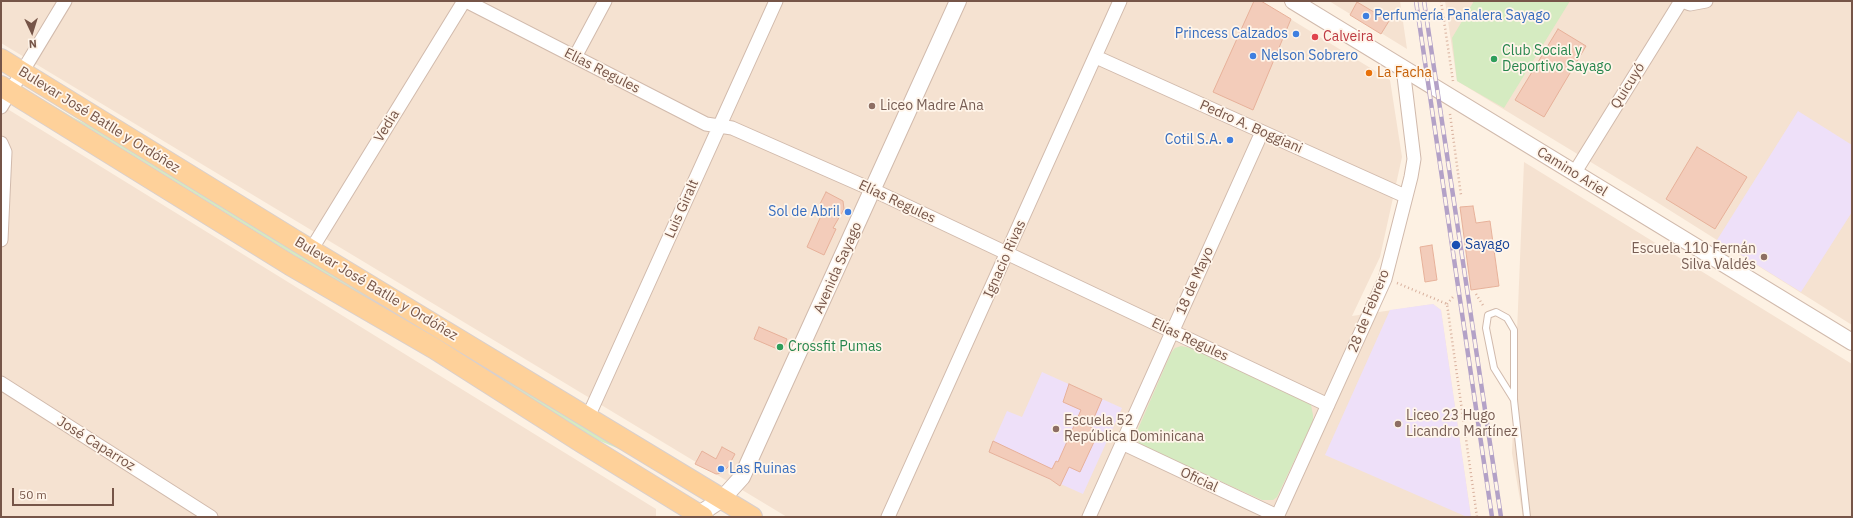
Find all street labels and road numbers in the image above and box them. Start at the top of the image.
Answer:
street label: Elías Regules [561,45,643,97]
street label: Quicuyó [1607,60,1649,112]
street label: Bulevar José Batlle y Ordóñez [15,63,183,177]
street label: Pedro A. Boggiani [1197,97,1305,157]
street label: Vedia [371,107,403,145]
street label: Camino Ariel [1534,144,1610,200]
street label: Luis Giralt [662,177,702,241]
street label: Elías Regules [856,177,938,227]
street label: Ignacio Rivas [980,217,1030,301]
street label: Avenida Sayago [810,220,866,316]
street label: Bulevar José Batlle y Ordóñez [291,234,461,344]
street label: 18 de Mayo [1173,244,1217,318]
street label: 28 de Febrero [1345,267,1393,355]
street label: Elías Regules [1149,315,1231,365]
street label: José Caparroz [54,413,138,475]
street label: Oficial [1177,464,1221,496]

